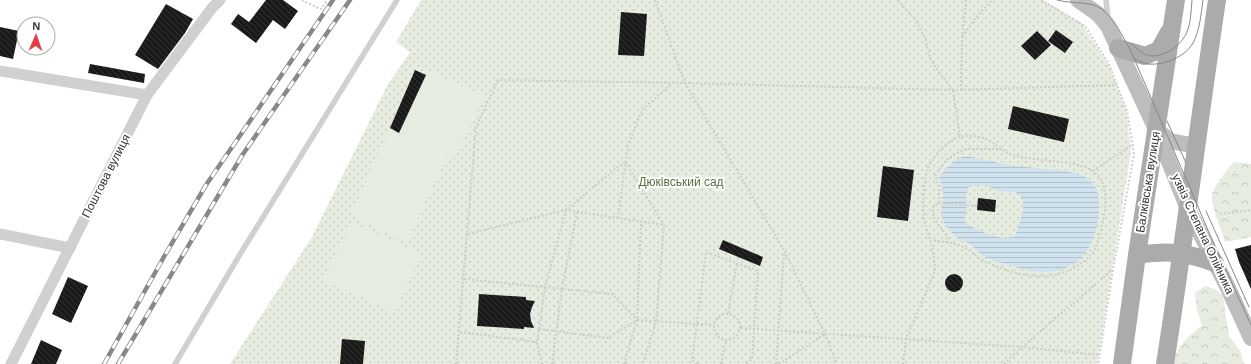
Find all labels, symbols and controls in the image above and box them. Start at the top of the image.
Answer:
north arrow [16,16,56,56]
text: N [32,20,41,32]
street label: Балківська вулиця [1133,130,1163,234]
street label: Поштова вулиця [79,132,133,220]
street label: узвіз Степана Олійника [1169,172,1237,297]
park label: Дюківський сад [638,175,724,189]

